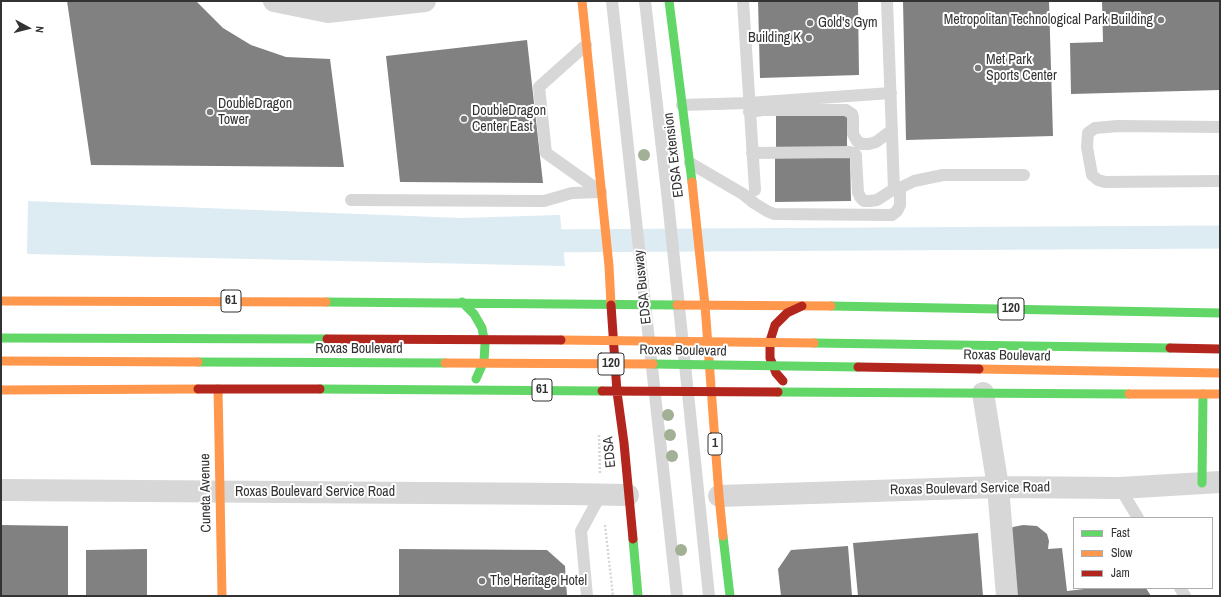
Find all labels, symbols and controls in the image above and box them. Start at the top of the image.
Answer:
north arrow [8,8,48,48]
place label: Metropolitan Technological Park Building [944,12,1153,28]
place label: Gold's Gym [818,15,878,31]
marker: Metropolitan Technological Park Building [1156,15,1166,25]
marker: Gold's Gym [805,18,815,28]
text: N [33,25,47,34]
place label: Building K [748,30,801,46]
marker: Building K [804,33,814,43]
place label: Met Park Sports Center [986,52,1057,84]
marker: Met Park Sports Center [973,63,983,73]
place label: DoubleDragon Tower [218,96,292,128]
place label: DoubleDragon Center East [472,103,546,136]
marker: DoubleDragon Tower [205,107,215,117]
street label: EDSA Extension [660,112,688,198]
marker: DoubleDragon Center East [459,114,469,124]
street label: EDSA Busway [631,249,655,325]
road number: 61 [221,290,241,312]
road number: 120 [998,298,1024,320]
street label: Roxas Boulevard [315,341,403,357]
street label: Roxas Boulevard [639,342,727,360]
street label: Roxas Boulevard [963,347,1051,365]
road number: 120 [598,353,624,375]
road number: 61 [532,379,552,401]
road number: 1 [708,433,722,455]
street label: EDSA [600,436,620,468]
street label: Cuneta Avenue [197,453,215,533]
street label: Roxas Boulevard Service Road [890,479,1050,499]
street label: Roxas Boulevard Service Road [235,484,395,500]
legend [1073,517,1213,589]
text: Fast [1111,525,1130,541]
text: Slow [1111,545,1132,561]
text: Jam [1111,565,1130,581]
place label: The Heritage Hotel [490,573,587,589]
marker: The Heritage Hotel [477,576,487,586]

